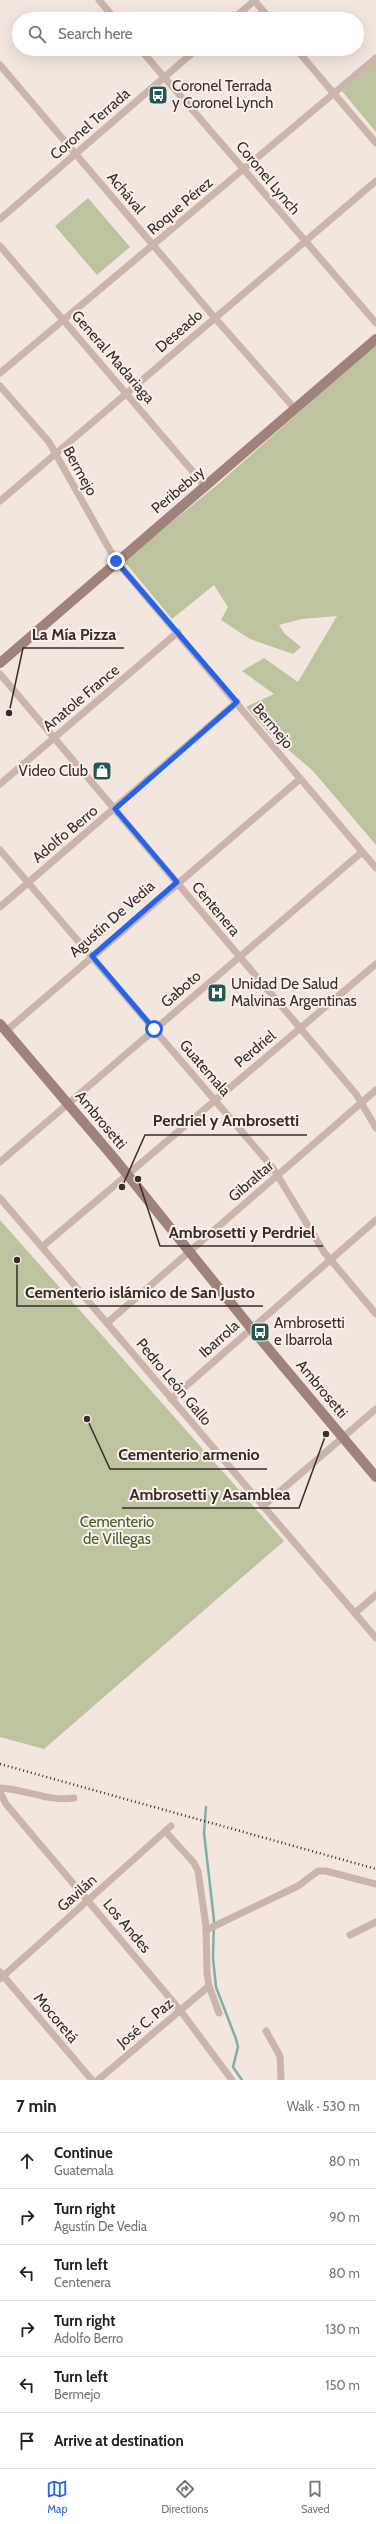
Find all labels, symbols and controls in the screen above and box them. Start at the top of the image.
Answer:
search box [12,12,364,56]
icon: search [26,23,48,45]
text: Search here [58,25,133,43]
place label: Coronel Terrada y Coronel Lynch [172,77,273,112]
street label: Coronel Terrada [46,84,134,163]
bus stop icon: Coronel Terrada y Coronel Lynch [147,84,169,106]
street label: Coronel Lynch [232,138,304,218]
street label: Achával [103,168,149,218]
street label: Roque Pérez [144,174,216,238]
street label: Deseado [152,306,206,356]
street label: General Madariaga [68,307,159,408]
street label: Bermejo [59,443,101,499]
street label: Peribebuy [148,462,209,517]
route end [107,552,125,570]
callout: La Mía Pizza [23,620,124,648]
text: La Mía Pizza [32,625,116,644]
street label: Anatole France [39,661,123,735]
street label: Bermejo [249,700,297,752]
shop icon: Video Club [91,760,113,782]
place label: Video Club [18,762,88,780]
street label: Adolfo Berro [29,801,101,867]
street label: Agustín De Vedia [66,877,159,961]
street label: Centenera [188,878,244,940]
street label: Gaboto [157,967,205,1011]
place label: Unidad De Salud Malvinas Argentinas [231,975,357,1010]
hospital icon: Unidad De Salud Malvinas Argentinas [206,982,228,1004]
route start [145,1020,163,1038]
street label: Perdriel [231,1026,280,1071]
street label: Guatemala [176,1036,235,1100]
street label: Ambrosetti [71,1087,131,1153]
callout: Perdriel y Ambrosetti [145,1107,307,1135]
text: Perdriel y Ambrosetti [153,1111,299,1130]
street label: Gibraltar [225,1156,277,1205]
callout: Ambrosetti y Perdriel [160,1218,323,1246]
text: Ambrosetti y Perdriel [169,1223,315,1242]
callout: Cementerio islámico de San Justo [17,1278,263,1306]
text: Cementerio islámico de San Justo [25,1283,255,1302]
place label: Ambrosetti e Ibarrola [274,1314,345,1349]
street label: Ibarrola [195,1316,243,1362]
bus stop icon: Ambrosetti e Ibarrola [249,1321,271,1343]
street label: Pedro León Gallo [132,1335,216,1429]
street label: Ambrosetti [292,1356,352,1422]
callout: Cementerio armenio [110,1441,267,1469]
text: Cementerio armenio [118,1445,260,1464]
callout: Ambrosetti y Asamblea [122,1480,299,1508]
text: Ambrosetti y Asamblea [129,1485,291,1504]
park label: Cementerio de Villegas [80,1513,154,1548]
street label: Gavilán [54,1871,100,1915]
street label: Los Andes [99,1895,155,1957]
street label: Mocoretá [30,1989,83,2047]
street label: José C. Paz [113,1994,177,2052]
text: 7 min [16,2096,57,2116]
text: Walk · 530 m [287,2098,360,2114]
text: Continue [54,2144,113,2162]
icon: ahead [16,2150,38,2172]
text: 80 m [329,2153,360,2169]
text: Guatemala [54,2162,114,2178]
text: Turn right [54,2200,115,2218]
icon: right [16,2206,38,2228]
text: 90 m [329,2209,360,2225]
text: Agustín De Vedia [54,2218,147,2234]
text: Turn left [54,2256,108,2274]
icon: left [16,2262,38,2284]
text: 80 m [329,2265,360,2281]
text: Centenera [54,2274,111,2290]
text: Turn right [54,2312,115,2330]
icon: right [16,2318,38,2340]
text: 130 m [325,2321,360,2337]
text: Adolfo Berro [54,2330,123,2346]
text: Turn left [54,2368,108,2386]
icon: left [16,2374,38,2396]
text: 150 m [325,2377,360,2393]
text: Bermejo [54,2386,101,2402]
icon: arrive [16,2430,38,2452]
text: Arrive at destination [54,2432,184,2450]
tab: Map [46,2478,68,2516]
tab: Directions [161,2478,208,2516]
tab: Saved [301,2478,330,2516]

